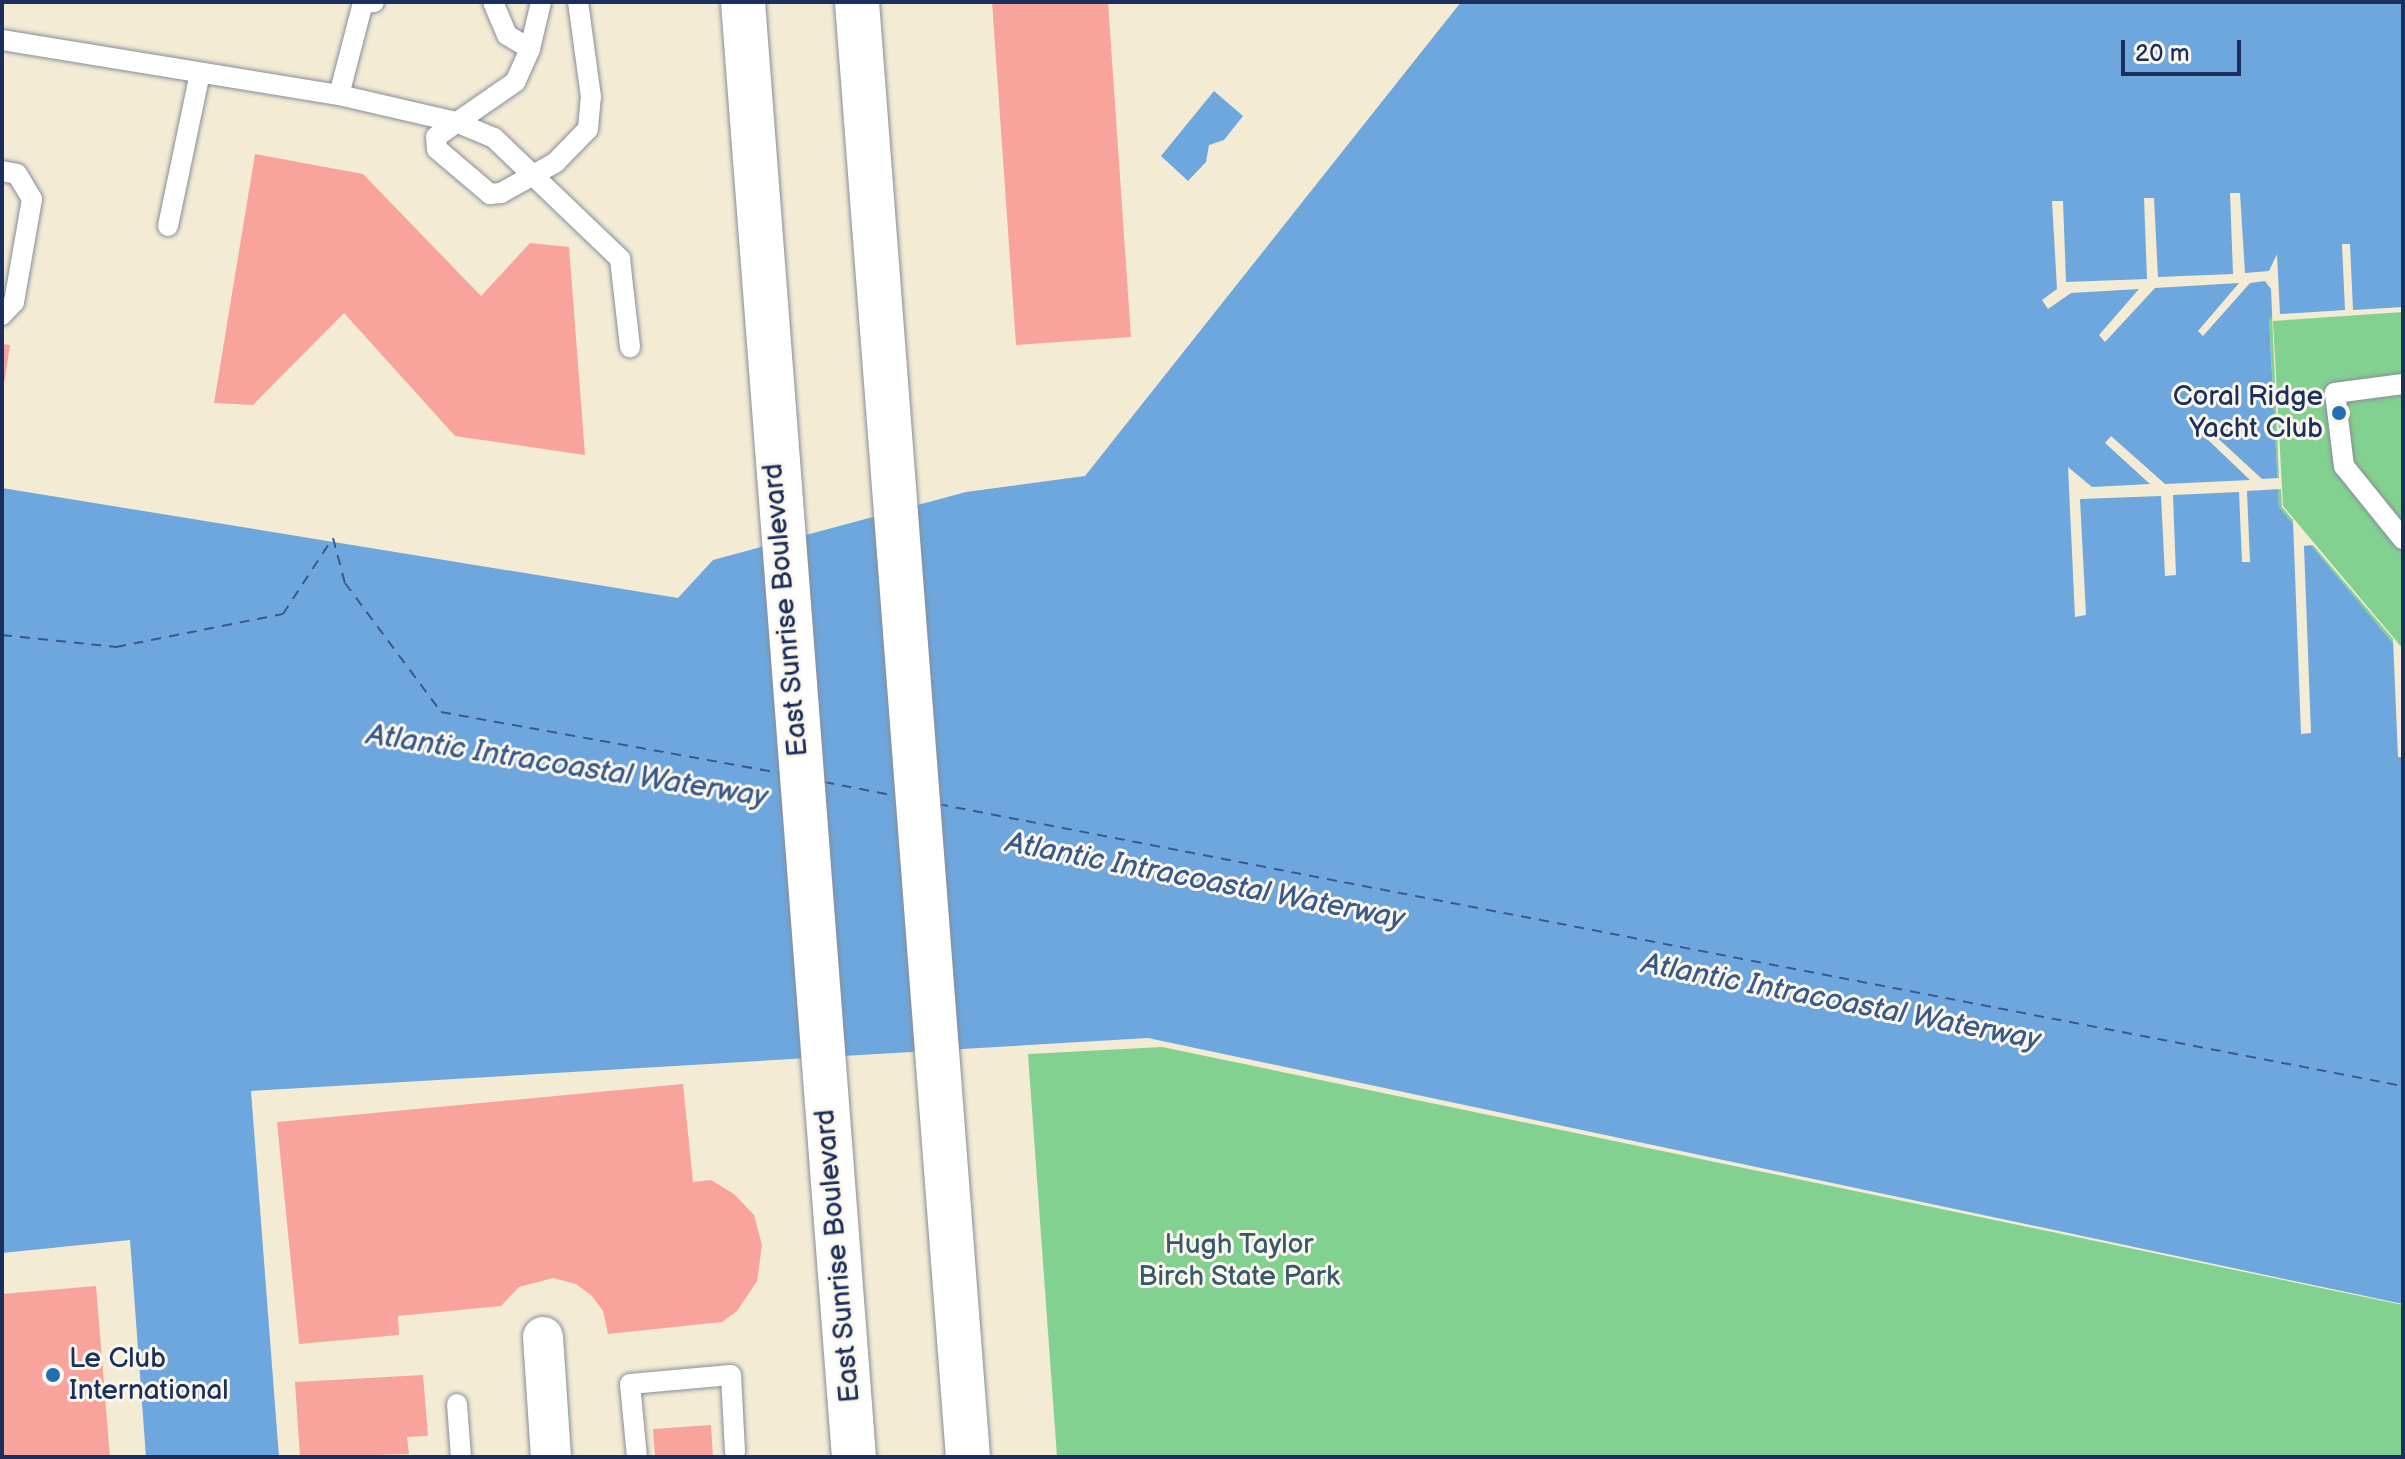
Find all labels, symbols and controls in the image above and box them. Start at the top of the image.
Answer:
scale bar [2125,24,2245,74]
text: 20 m [2135,39,2190,68]
place label: Coral Ridge Yacht Club [2173,380,2323,446]
marker: Coral Ridge Yacht Club [2330,404,2348,422]
street label: East Sunrise Boulevard [756,462,816,758]
water label: Atlantic Intracoastal Waterway [363,716,771,816]
water label: Atlantic Intracoastal Waterway [1002,825,1408,937]
water label: Atlantic Intracoastal Waterway [1638,946,2044,1058]
street label: East Sunrise Boulevard [808,1108,868,1404]
park label: Hugh Taylor Birch State Park [1138,1228,1340,1294]
place label: Le Club International [69,1342,229,1408]
marker: Le Club International [44,1366,62,1384]

